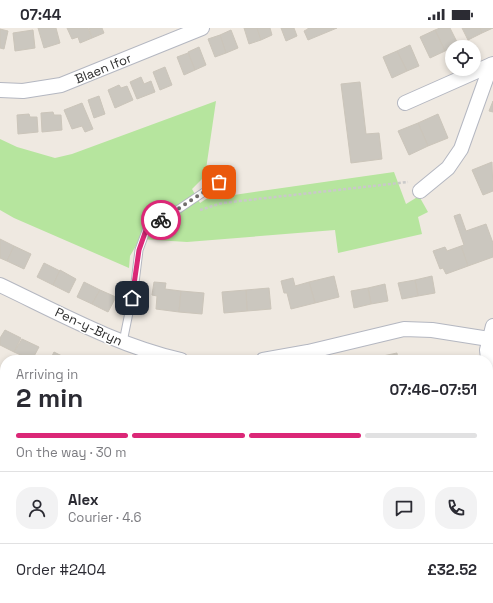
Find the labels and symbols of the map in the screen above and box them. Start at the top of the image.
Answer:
street label: Blaen Ifor [72,49,134,88]
pin [202,165,236,199]
courier [141,200,181,240]
pin [115,281,149,315]
street label: Pen-y-Bryn [52,303,125,349]

